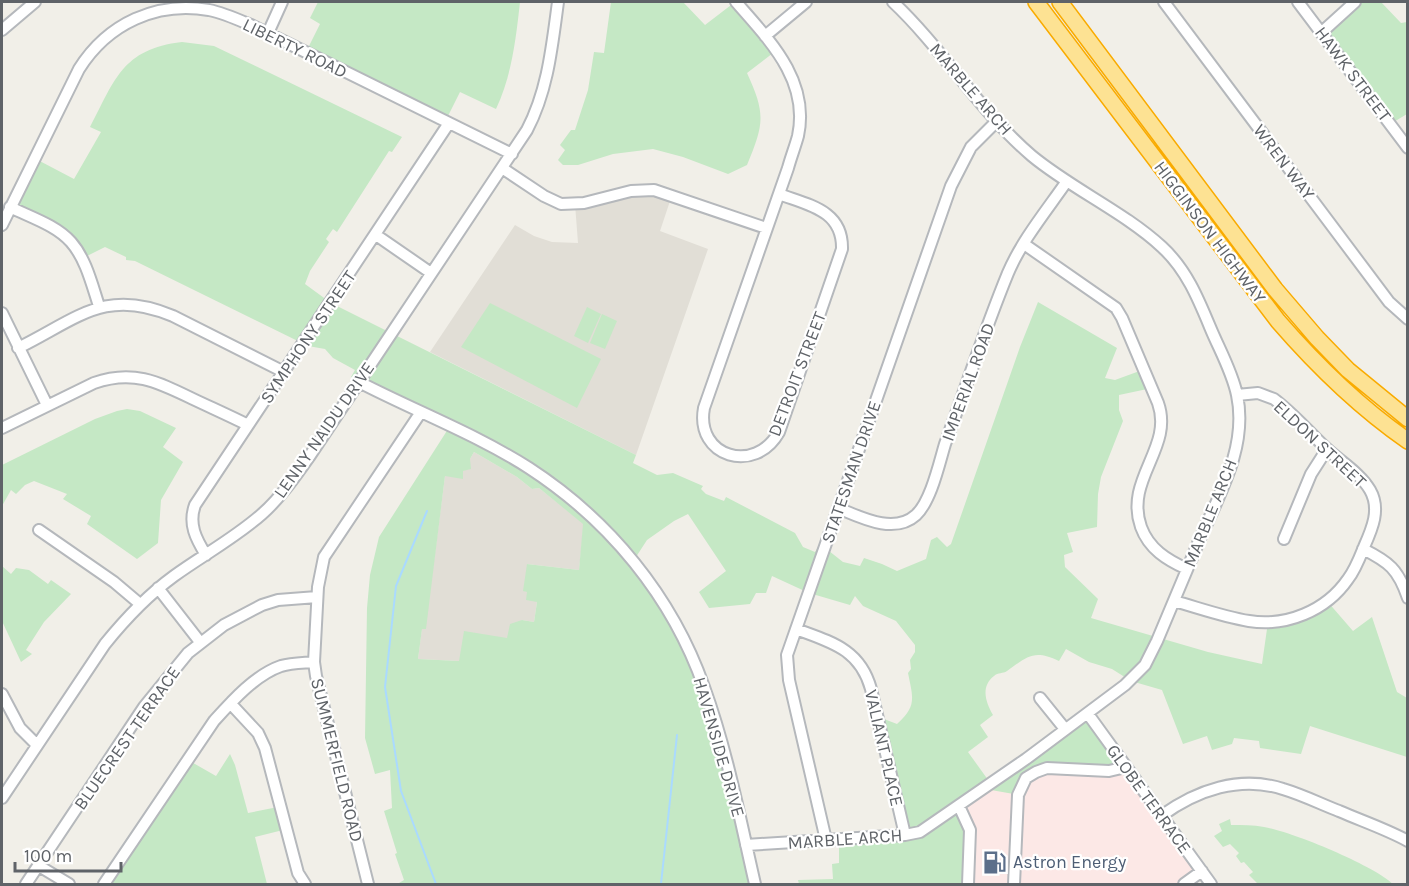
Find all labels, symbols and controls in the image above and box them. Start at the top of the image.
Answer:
street label: LIBERTY ROAD [239,13,351,83]
street label: HAWK STREET [1310,22,1396,126]
street label: MARBLE ARCH [925,38,1017,140]
street label: WREN WAY [1248,120,1320,204]
street label: HIGGINSON HIGHWAY [1149,156,1271,308]
street label: SYMPHONY STREET [255,266,361,408]
street label: DETROIT STREET [763,308,831,440]
street label: IMPERIAL ROAD [936,320,1000,444]
street label: LENNY NAIDU DRIVE [269,358,379,502]
street label: ELDON STREET [1269,395,1371,493]
street label: STATESMAN DRIVE [816,398,886,546]
street label: MARBLE ARCH [1178,456,1242,570]
street label: BLUECREST TERRACE [69,662,185,814]
street label: HAVENSIDE DRIVE [688,674,750,820]
street label: SUMMERFIELD ROAD [306,676,368,844]
street label: VALIANT PLACE [860,687,908,809]
street label: GLOBE TERRACE [1102,740,1196,858]
street label: MARBLE ARCH [787,824,903,854]
scale bar [15,835,122,873]
text: 100 m [24,845,72,867]
fuel station icon: Astron Energy [982,849,1008,875]
place label: Astron Energy [1013,851,1127,873]

